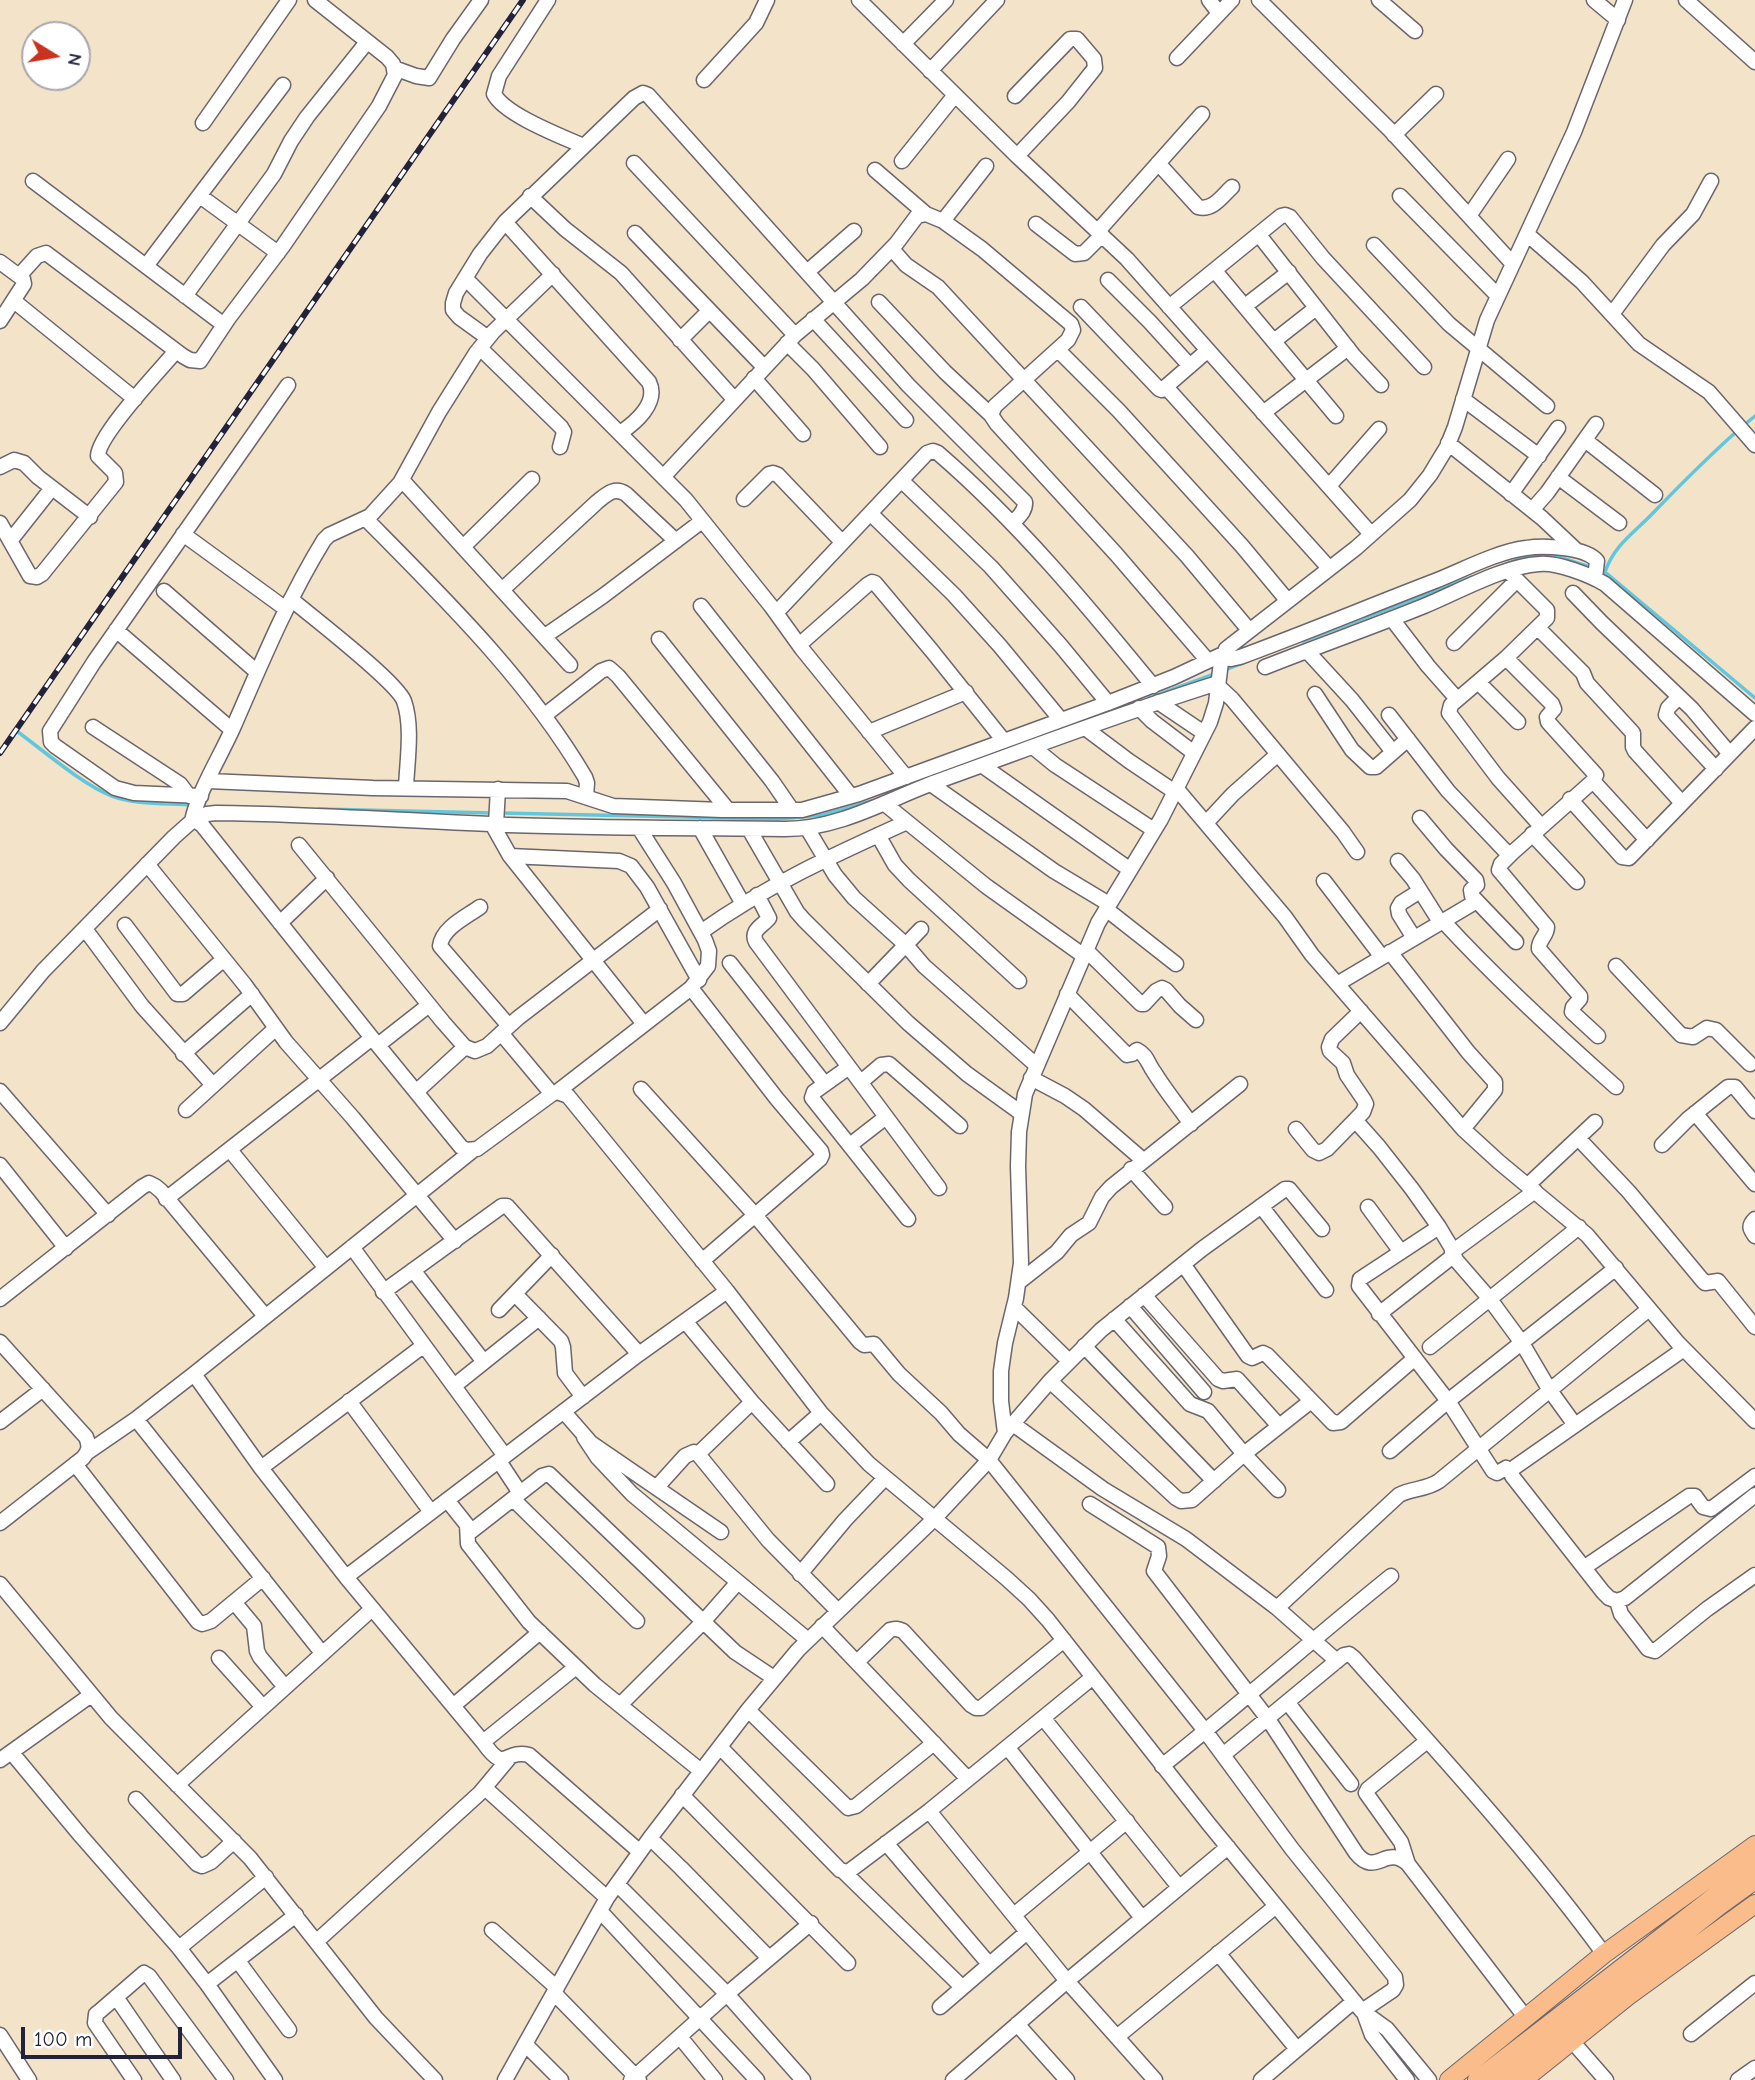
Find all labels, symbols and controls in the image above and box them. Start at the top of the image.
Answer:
north arrow [21,21,91,91]
text: N [63,51,87,68]
scale bar [24,2014,186,2058]
text: 100 m [34,2027,92,2051]

